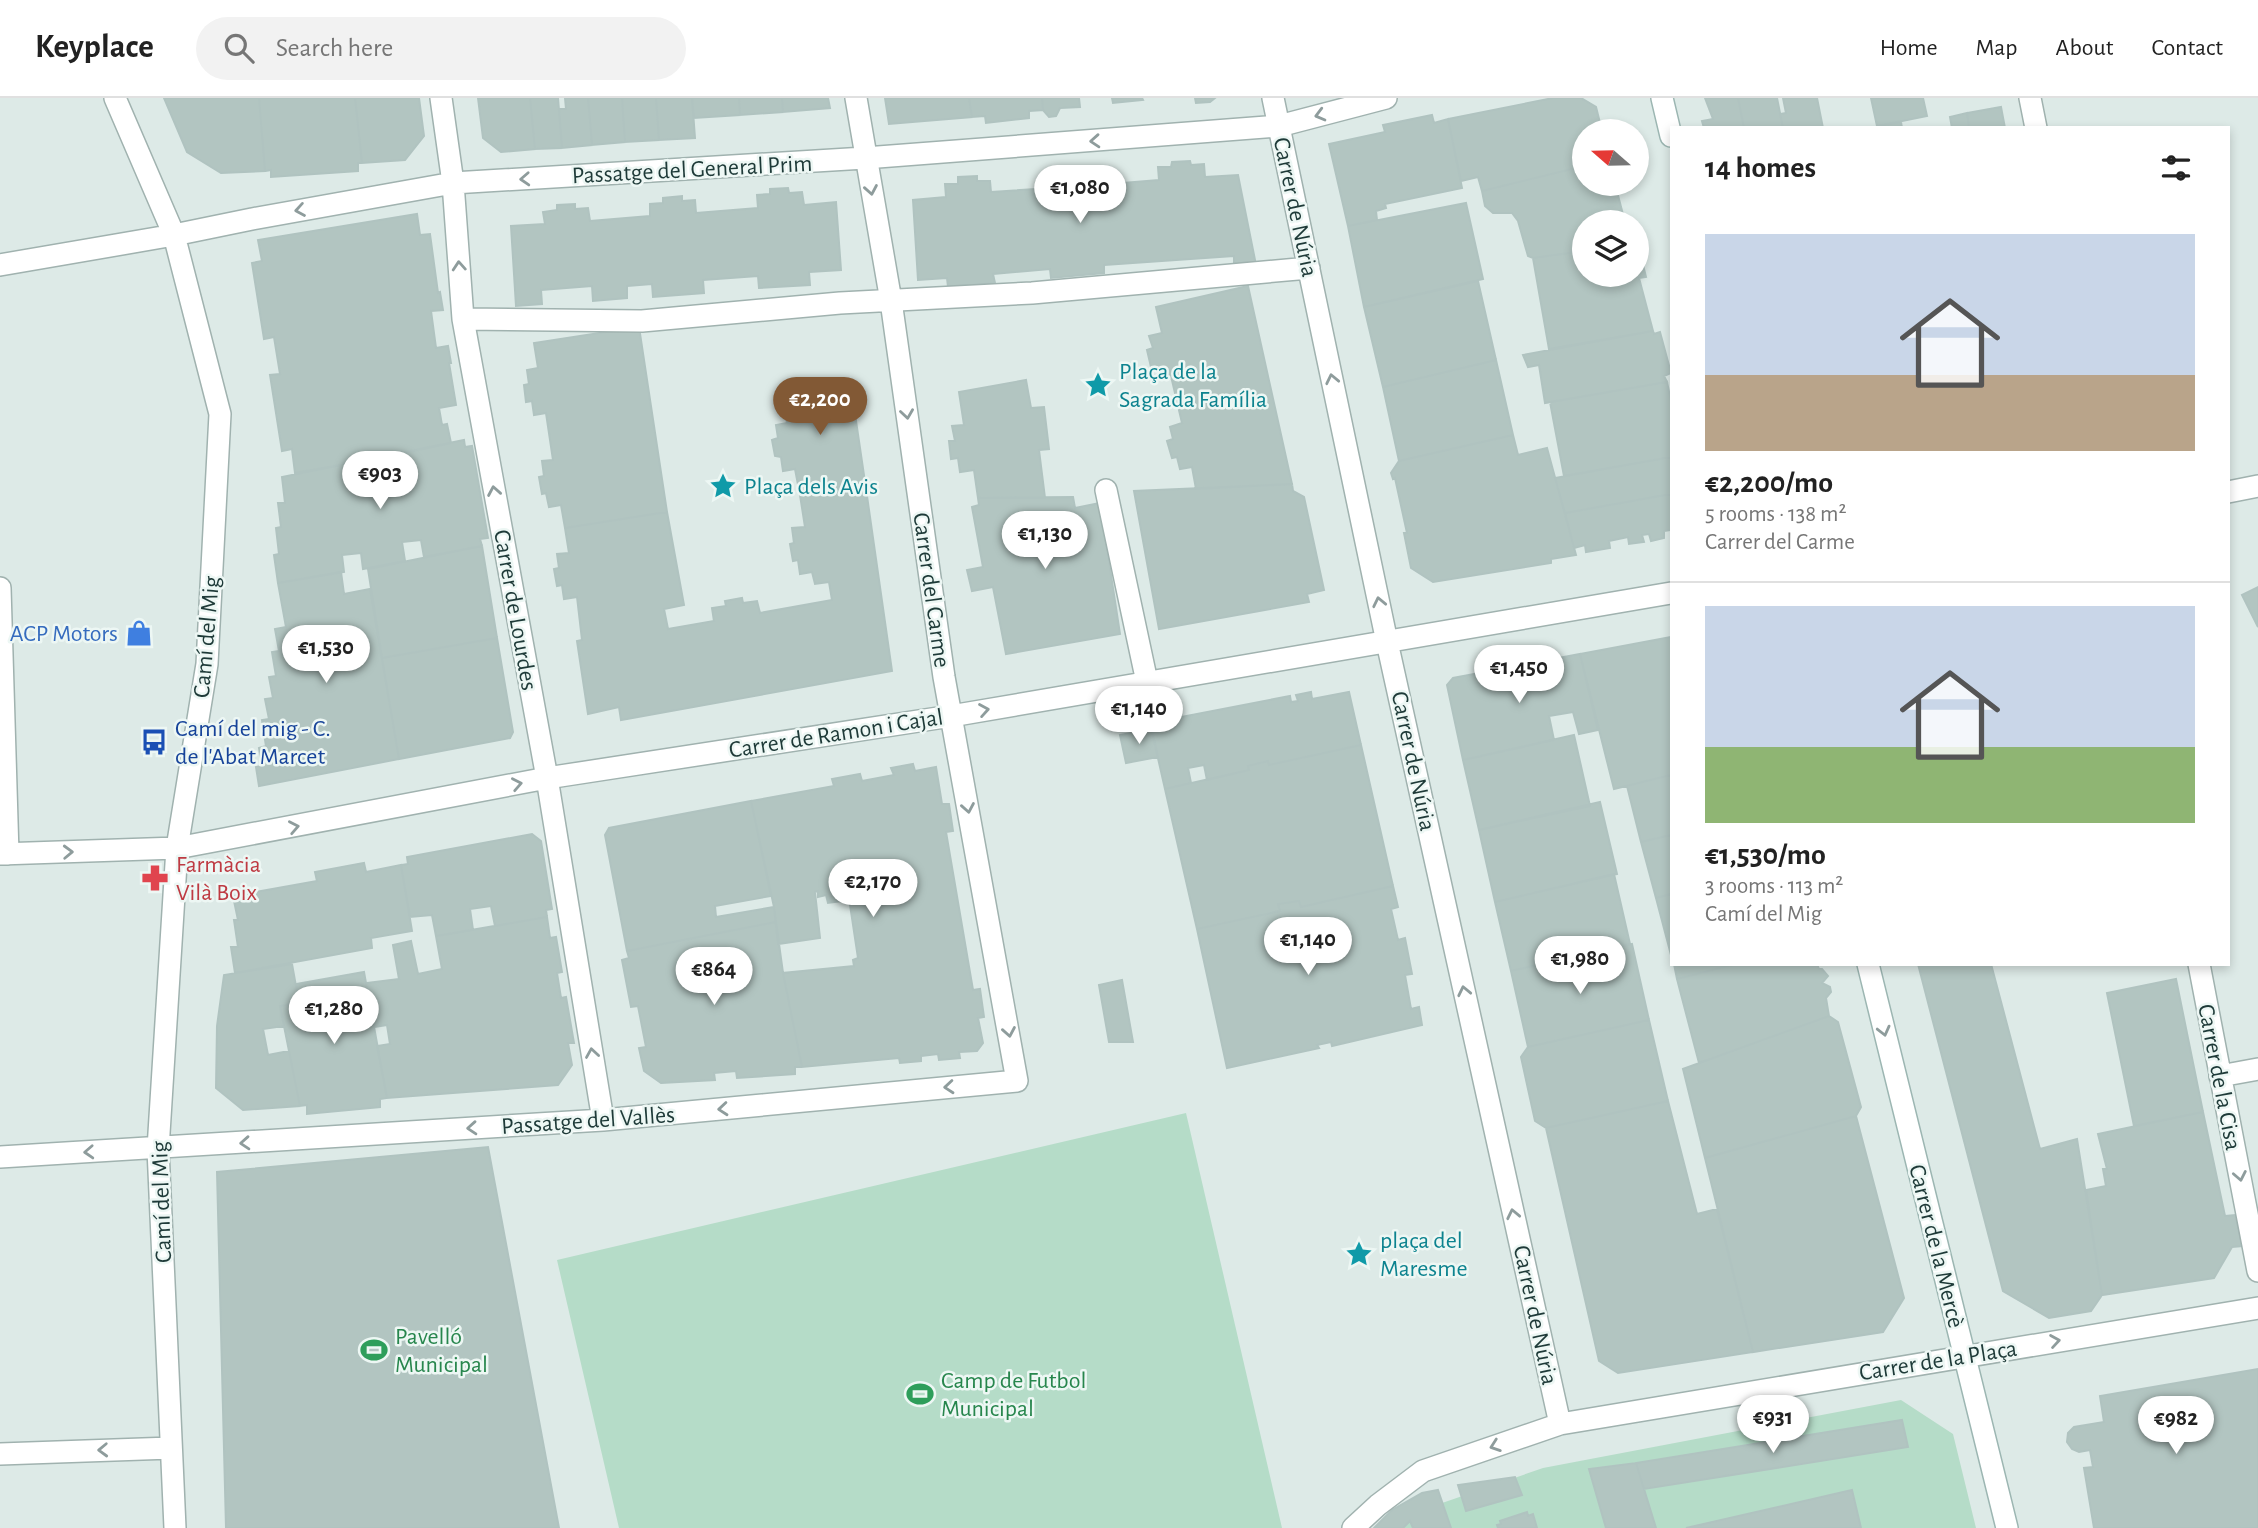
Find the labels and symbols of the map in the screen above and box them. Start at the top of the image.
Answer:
one-way arrow [1314,107,1326,122]
north arrow [1572,119,1648,196]
one-way arrow [1089,133,1100,148]
street label: Carrer de Núria [1269,135,1322,279]
street label: Passatge del General Prim [571,152,813,188]
pin: €1,080 [1023,166,1137,225]
one-way arrow [520,171,531,186]
one-way arrow [863,184,878,195]
one-way arrow [294,202,306,217]
one-way arrow [452,260,467,271]
place label: Plaça de la Sagrada Família [1119,360,1267,412]
place icon: Plaça de la Sagrada Família [1083,370,1113,400]
one-way arrow [1326,373,1341,385]
pin: €2,200 [763,378,877,437]
one-way arrow [899,408,914,420]
pin: €903 [339,452,421,511]
place icon: Plaça dels Avis [708,471,738,501]
place label: Plaça dels Avis [744,475,878,499]
one-way arrow [487,485,502,497]
street label: Carrer del Carme [908,511,954,669]
pin: €1,130 [988,512,1102,571]
street label: Carrer de Lourdes [489,528,541,692]
street label: Camí del Mig [190,575,224,699]
one-way arrow [1372,596,1387,608]
shop icon: ACP Motors [124,618,154,648]
place label: ACP Motors [10,622,118,646]
pin: €1,530 [269,626,383,685]
pin: €1,450 [1462,646,1576,705]
pin: €1,140 [1082,686,1196,746]
street label: Carrer de Núria [1387,689,1440,833]
one-way arrow [978,703,990,718]
street label: Carrer de Ramon i Cajal [727,705,945,763]
place label: Camí del mig - C. de l'Abat Marcet [175,717,331,769]
bus stop icon: Camí del mig - C. de l'Abat Marcet [139,727,169,757]
one-way arrow [511,778,523,793]
one-way arrow [960,802,975,814]
one-way arrow [288,820,300,835]
one-way arrow [63,845,74,860]
place label: Farmàcia Vilà Boix [176,853,261,905]
pin: €2,170 [816,860,930,919]
pharmacy icon: Farmàcia Vilà Boix [140,863,170,893]
pin: €1,140 [1251,918,1365,977]
pin: €1,980 [1523,936,1637,996]
pin: €864 [673,948,755,1007]
one-way arrow [1458,985,1473,997]
pin: €1,280 [277,986,391,1046]
street label: Carrer de la Cisa [2193,1002,2245,1152]
one-way arrow [1876,1024,1890,1036]
one-way arrow [1000,1026,1015,1038]
one-way arrow [585,1047,600,1058]
one-way arrow [944,1080,955,1095]
one-way arrow [717,1101,728,1116]
street label: Passatge del Vallès [500,1103,676,1139]
one-way arrow [466,1121,477,1136]
one-way arrow [239,1135,250,1150]
street label: Camí del Mig [148,1140,176,1263]
one-way arrow [84,1145,95,1160]
street label: Carrer de la Mercè [1904,1162,1968,1330]
one-way arrow [2231,1170,2246,1182]
one-way arrow [1507,1208,1522,1220]
place label: plaça del Maresme [1380,1229,1467,1281]
place icon: plaça del Maresme [1344,1239,1374,1269]
street label: Carrer de Núria [1509,1243,1562,1387]
place label: Pavelló Municipal [395,1325,488,1377]
one-way arrow [2049,1334,2061,1349]
sports icon: Pavelló Municipal [359,1335,389,1365]
street label: Carrer de la Plaça [1857,1337,2019,1385]
place label: Camp de Futbol Municipal [941,1369,1086,1421]
sports icon: Camp de Futbol Municipal [905,1379,935,1409]
pin: €931 [1732,1396,1814,1455]
pin: €982 [2135,1396,2217,1456]
one-way arrow [1490,1438,1502,1452]
one-way arrow [97,1443,108,1458]

